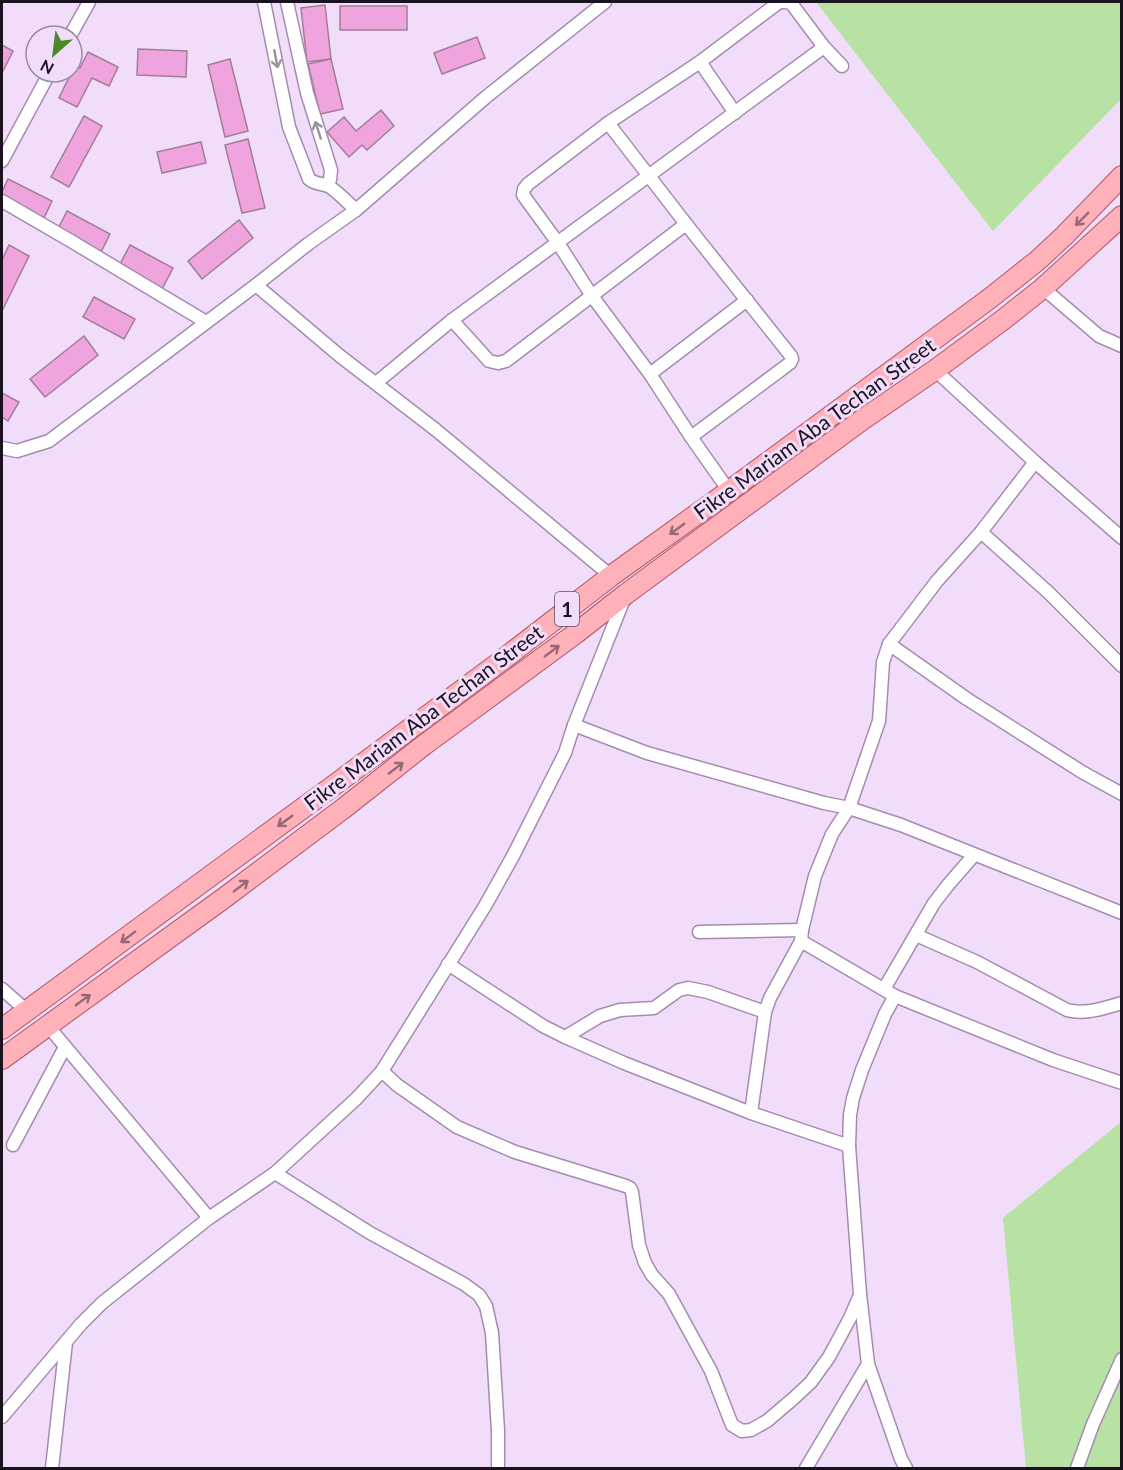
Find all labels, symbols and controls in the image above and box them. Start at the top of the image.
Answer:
north arrow [24,24,84,84]
one-way arrow [270,49,282,68]
text: N [37,56,57,79]
one-way arrow [312,121,323,140]
one-way arrow [1074,212,1089,226]
street label: Fikre Mariam Aba Techan Street [688,332,940,524]
one-way arrow [669,523,685,535]
road number: 1 [555,592,579,626]
street label: Fikre Mariam Aba Techan Street [299,619,548,815]
one-way arrow [543,644,559,657]
one-way arrow [388,761,404,774]
one-way arrow [277,815,293,827]
one-way arrow [232,880,248,892]
one-way arrow [121,931,137,943]
one-way arrow [74,994,90,1006]

